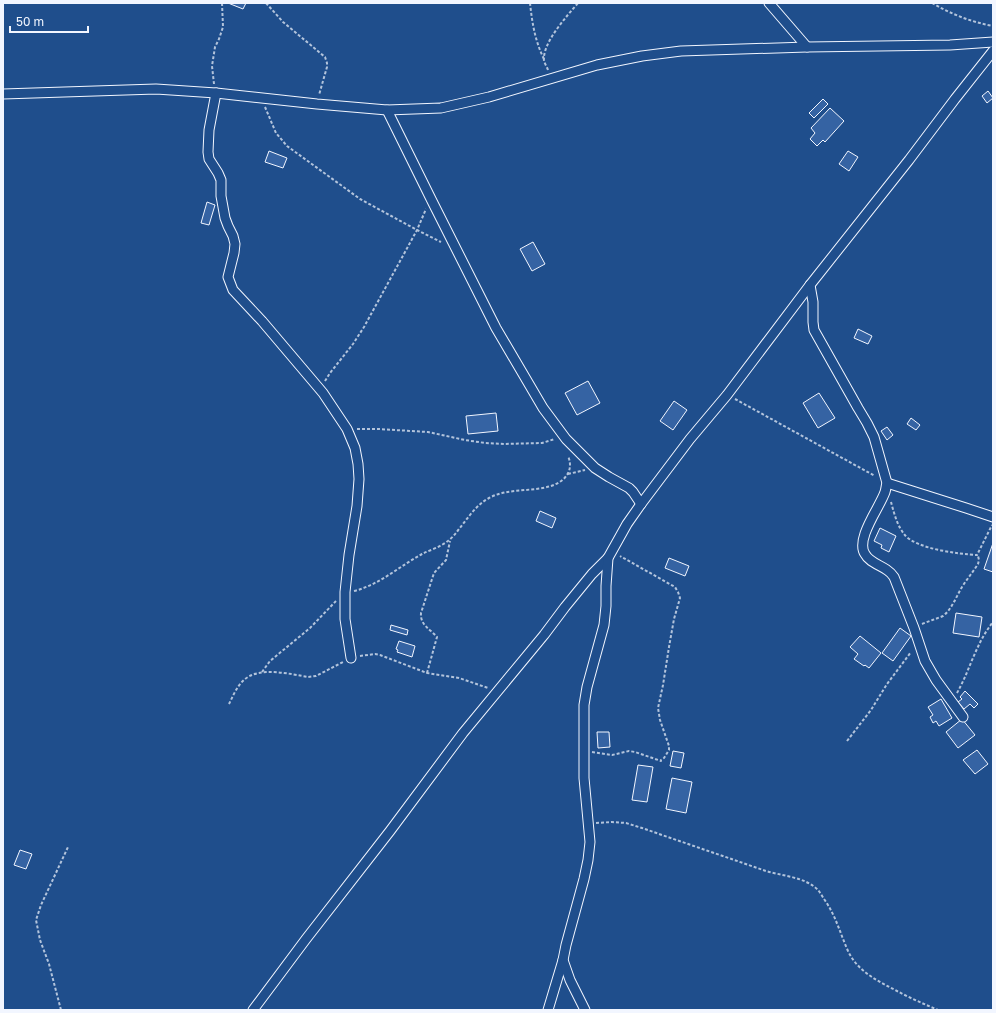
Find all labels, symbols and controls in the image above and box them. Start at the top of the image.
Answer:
scale bar [10,8,88,34]
text: 50 m [16,14,44,29]

